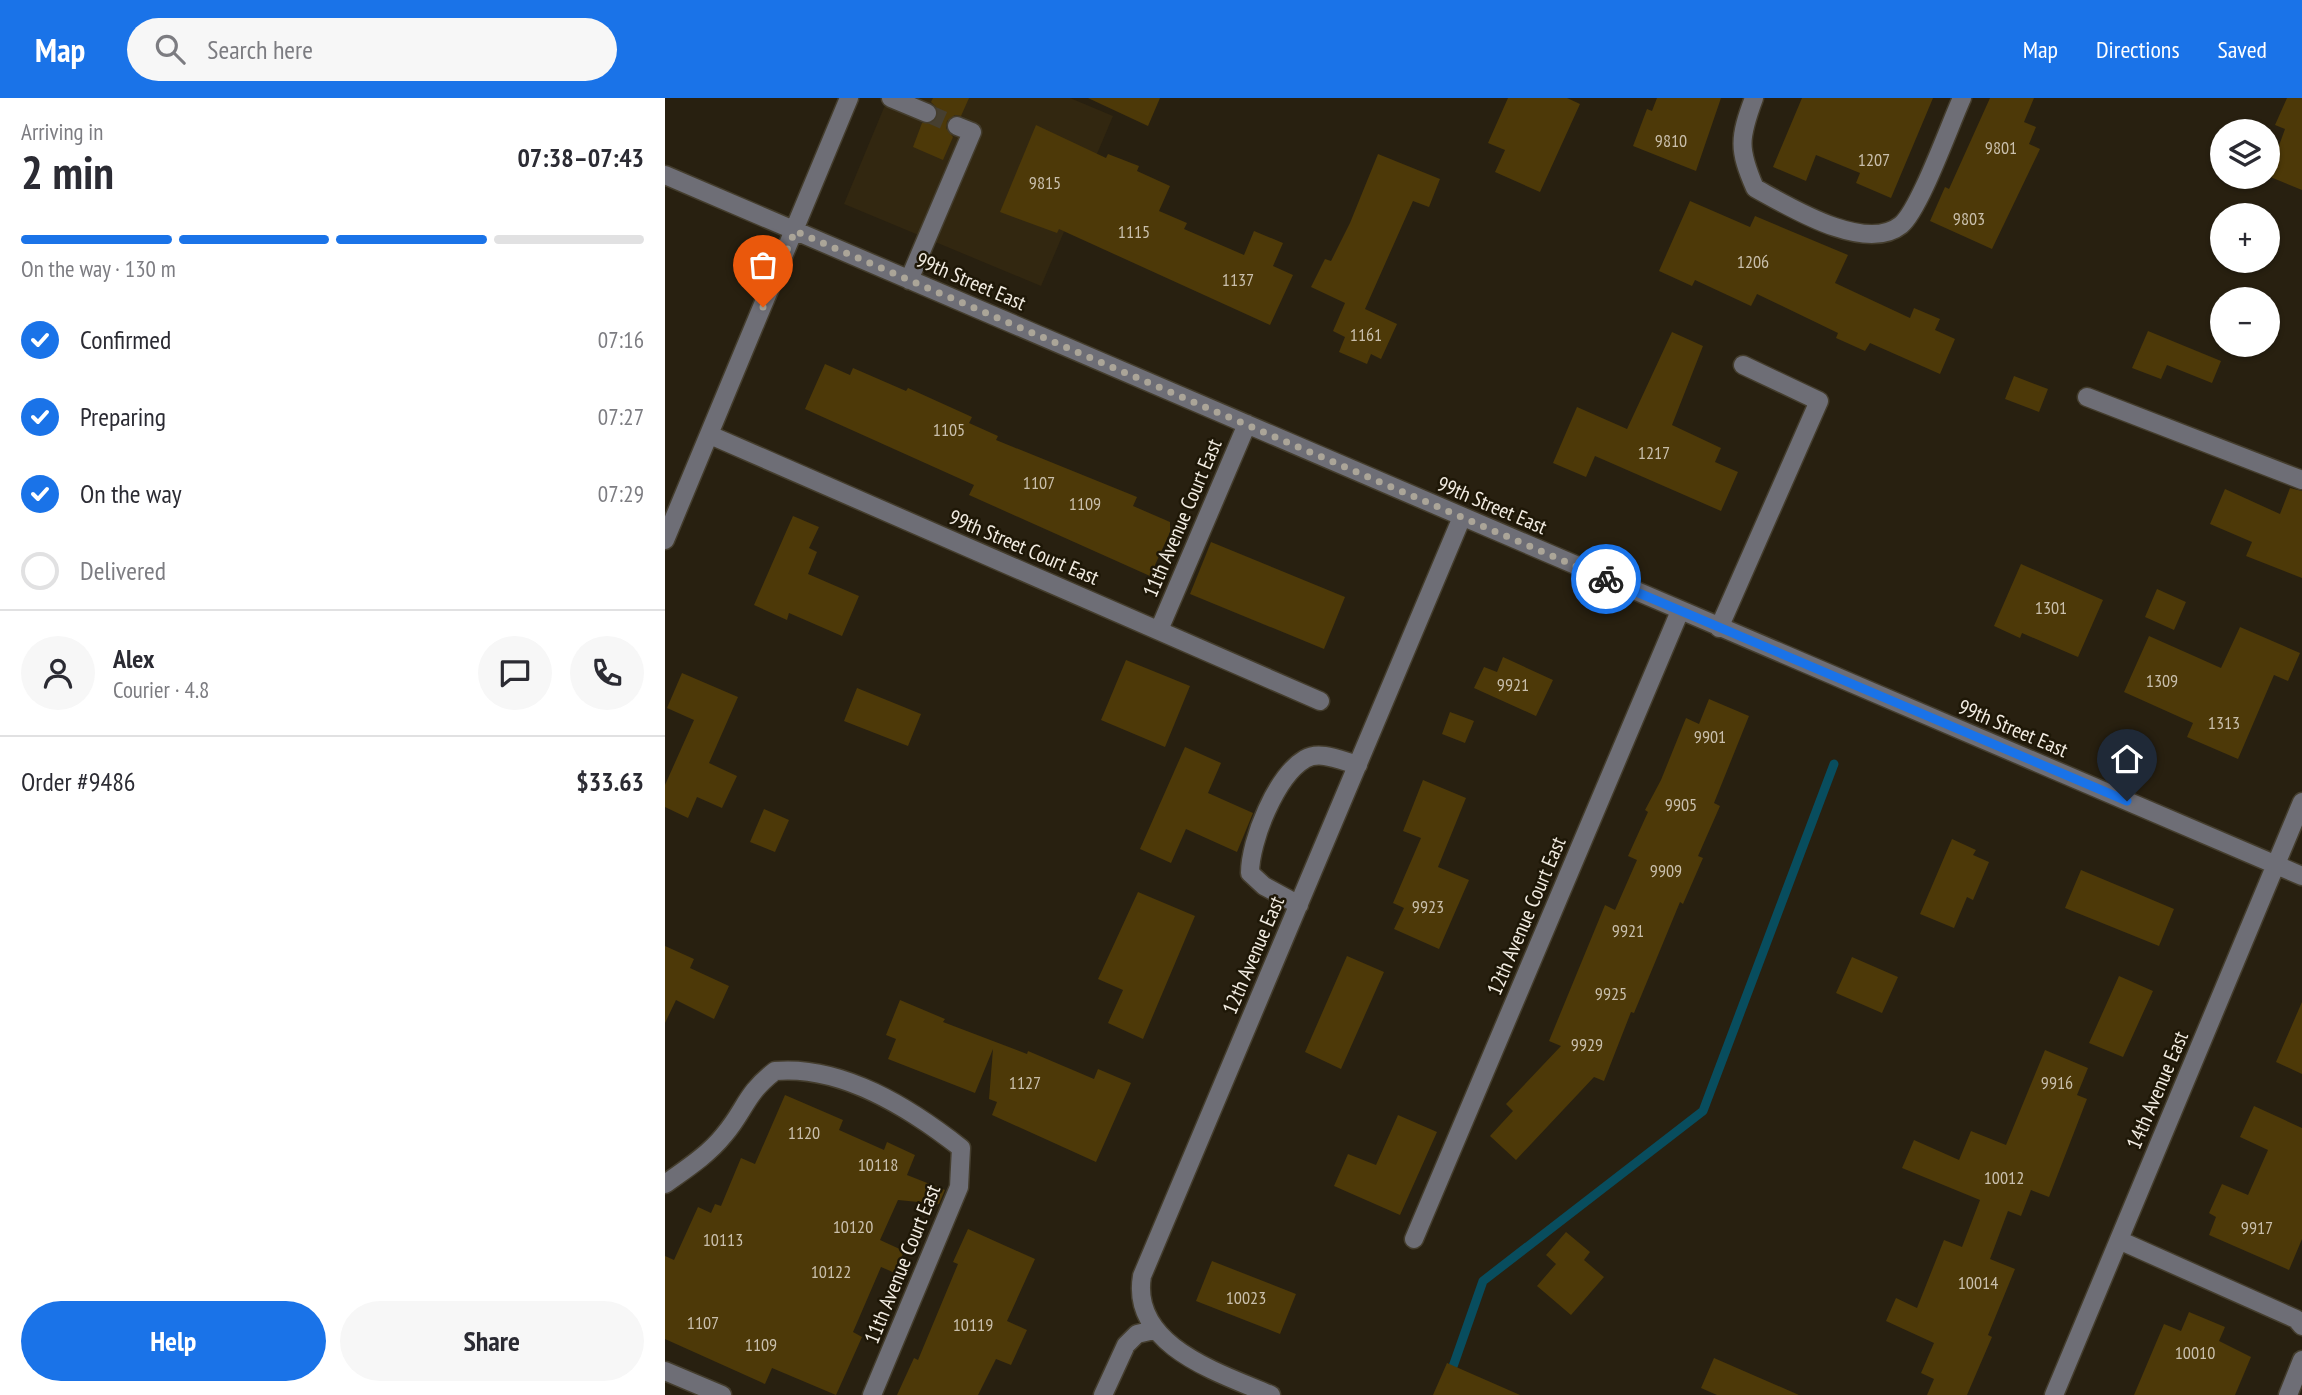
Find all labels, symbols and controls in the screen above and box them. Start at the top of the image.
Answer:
search box [127,18,617,81]
text: Map [35,28,85,71]
icon: search [151,30,189,68]
text: Search here [207,33,313,66]
text: Map [2023,34,2058,65]
text: Directions [2096,34,2180,65]
text: Saved [2218,34,2267,65]
text: Arriving in [21,117,103,146]
map controls [2210,119,2280,357]
button: layers [2210,119,2280,189]
house number: 9810 [1655,129,1687,152]
house number: 9801 [1985,136,2017,159]
text: 07:38–07:43 [517,141,644,174]
text: 2 min [21,142,114,202]
house number: 1207 [1858,148,1890,171]
house number: 9815 [1029,171,1061,194]
button: + [2210,203,2280,273]
house number: 9803 [1953,207,1985,230]
house number: 1115 [1118,220,1150,243]
pin [733,235,793,307]
icon: bag [744,246,782,284]
street label: 99th Street East [912,246,1030,316]
house number: 1206 [1737,250,1769,273]
text: On the way · 130 m [21,254,176,283]
house number: 1137 [1222,268,1254,291]
button: − [2210,287,2280,357]
icon: check [21,321,59,359]
text: Confirmed [80,323,171,356]
house number: 1161 [1350,323,1382,346]
text: 07:16 [598,325,644,354]
icon: check [21,398,59,436]
text: Preparing [80,400,166,433]
text: 07:27 [598,402,644,431]
house number: 1105 [933,418,965,441]
street label: 11th Avenue Court East [1136,435,1228,601]
house number: 1217 [1638,441,1670,464]
street label: 99th Street East [1433,470,1551,540]
house number: 1107 [1023,471,1055,494]
icon: check [21,475,59,513]
text: On the way [80,477,182,510]
text: 07:29 [598,479,644,508]
house number: 1109 [1069,492,1101,515]
street label: 99th Street Court East [945,503,1103,591]
courier [1571,544,1641,614]
text: Delivered [80,554,166,587]
icon: bike [1587,560,1625,598]
house number: 1301 [2035,596,2067,619]
button: person [21,636,95,710]
button: chat [478,636,552,710]
button: phone [570,636,644,710]
text: Alex [113,642,154,675]
house number: 1309 [2146,669,2178,692]
house number: 9921 [1497,673,1529,696]
text: Courier · 4.8 [113,675,209,704]
street label: 99th Street East [1954,693,2072,763]
house number: 1313 [2208,711,2240,734]
house number: 9901 [1694,725,1726,748]
pin [2097,729,2157,801]
icon: home [2108,740,2146,778]
text: Order #9486 [21,765,136,798]
text: $33.63 [576,765,644,798]
house number: 9905 [1665,793,1697,816]
street label: 12th Avenue Court East [1480,833,1572,999]
house number: 9909 [1650,859,1682,882]
street label: 12th Avenue East [1216,892,1290,1018]
house number: 9923 [1412,895,1444,918]
house number: 9921 [1612,919,1644,942]
house number: 9925 [1595,982,1627,1005]
street label: 14th Avenue East [2120,1027,2194,1153]
house number: 9929 [1571,1033,1603,1056]
house number: 1127 [1009,1071,1041,1094]
house number: 9916 [2041,1071,2073,1094]
house number: 1120 [788,1121,820,1144]
house number: 10118 [858,1153,898,1176]
house number: 10012 [1984,1166,2024,1189]
street label: 11th Avenue Court East [858,1180,946,1348]
house number: 10120 [833,1215,873,1238]
house number: 9917 [2241,1216,2273,1239]
house number: 10113 [703,1228,743,1251]
house number: 10122 [811,1260,851,1283]
house number: 10014 [1958,1271,1998,1294]
house number: 10023 [1226,1286,1266,1309]
button: Help [21,1301,326,1381]
button: Share [340,1301,644,1381]
house number: 1107 [687,1311,719,1334]
house number: 10119 [953,1313,993,1336]
house number: 1109 [745,1333,777,1356]
house number: 10010 [2175,1341,2215,1364]

